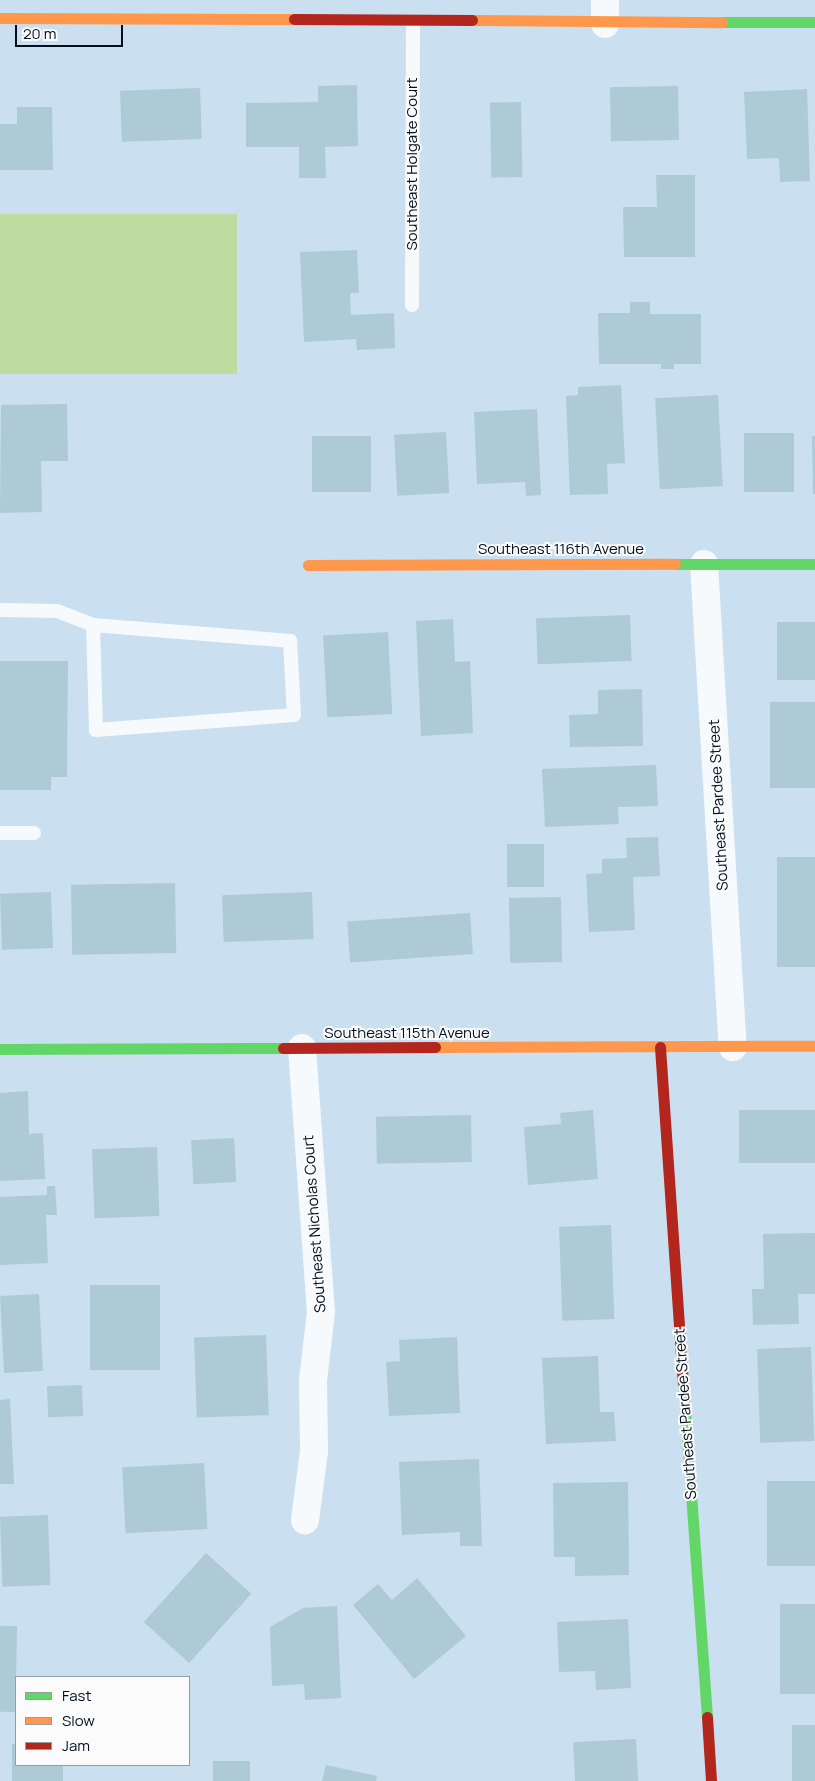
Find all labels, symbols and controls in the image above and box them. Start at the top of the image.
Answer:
scale bar [18,15,125,47]
text: 20 m [23,23,56,44]
street label: Southeast Holgate Court [403,77,421,251]
street label: Southeast 116th Avenue [478,540,644,558]
street label: Southeast Pardee Street [705,719,731,891]
street label: Southeast 115th Avenue [324,1024,490,1042]
street label: Southeast Nicholas Court [299,1134,329,1314]
street label: Southeast Pardee Street [670,1328,700,1500]
legend [15,1676,190,1766]
text: Fast [62,1685,91,1706]
text: Slow [62,1710,95,1731]
text: Jam [62,1735,90,1756]

